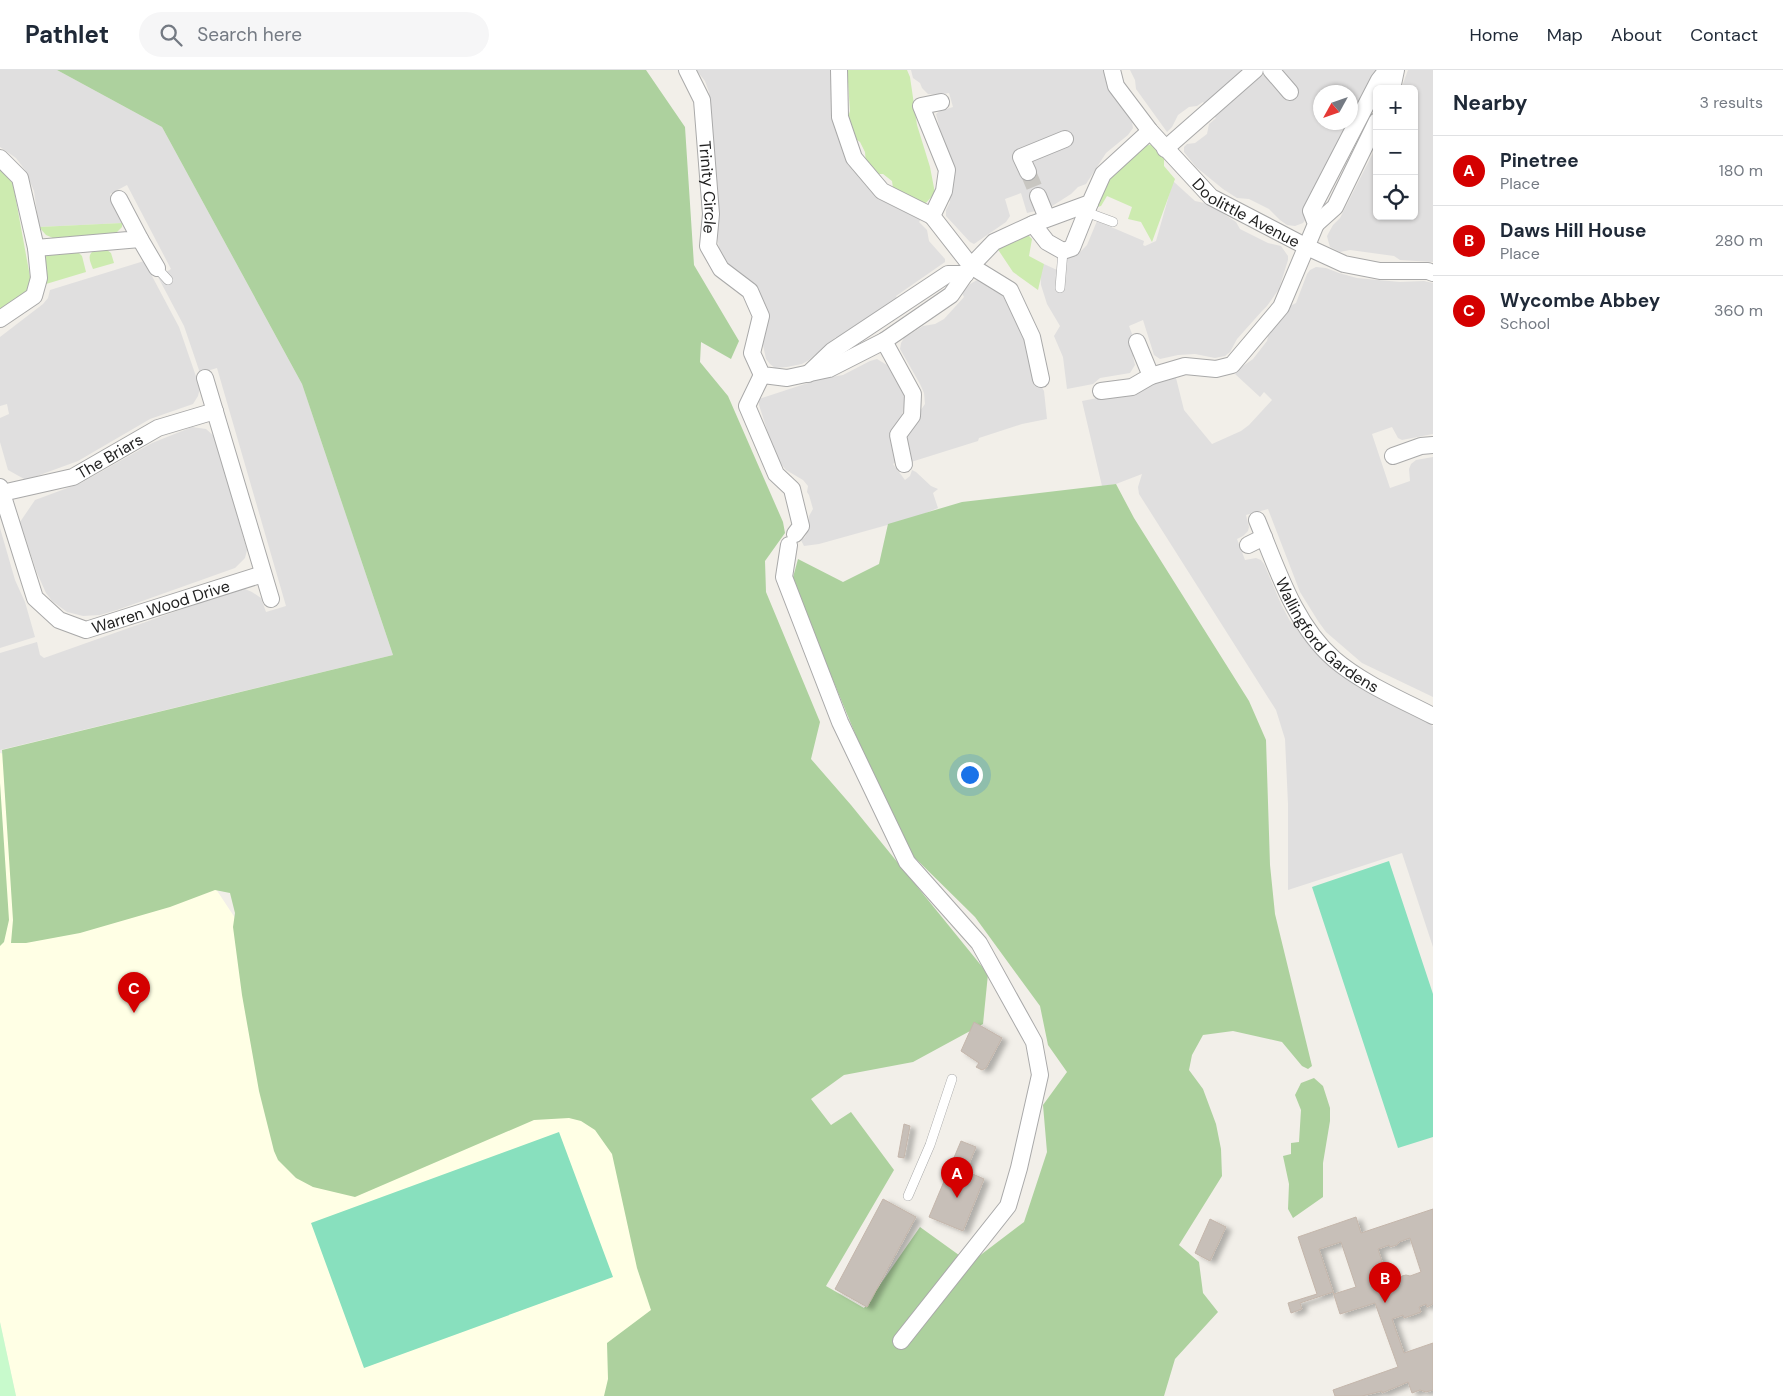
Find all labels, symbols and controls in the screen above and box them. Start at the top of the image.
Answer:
search box [139,12,489,57]
text: Pathlet [25,19,109,50]
icon: search [157,21,185,49]
text: Search here [197,22,302,47]
text: Home [1469,23,1519,47]
text: Map [1547,23,1583,47]
text: About [1611,23,1662,47]
text: Contact [1690,23,1758,47]
north arrow [1313,85,1358,130]
map controls [1373,85,1418,220]
button: + [1373,85,1418,130]
text: Nearby [1453,89,1527,117]
text: 3 results [1700,92,1763,113]
button: − [1373,130,1418,175]
street label: Trinity Circle [694,140,721,235]
text: Pinetree [1500,148,1579,173]
text: A [1463,160,1475,181]
text: 180 m [1719,160,1763,181]
text: Place [1500,173,1540,194]
street label: Doolittle Avenue [1188,174,1303,252]
button: locate [1373,175,1418,220]
text: Daws Hill House [1500,218,1646,243]
text: B [1464,230,1474,251]
text: 280 m [1715,230,1763,251]
text: Place [1500,243,1540,264]
text: Wycombe Abbey [1500,288,1660,313]
text: C [1463,300,1475,321]
text: 360 m [1714,300,1763,321]
text: School [1500,313,1550,334]
street label: The Briars [73,429,147,484]
street label: Wallingford Gardens [1271,574,1383,698]
street label: Warren Wood Drive [89,575,232,639]
your location [957,762,983,788]
pin: C [118,972,150,1013]
pin: A [941,1157,973,1198]
pin: B [1369,1262,1401,1303]

